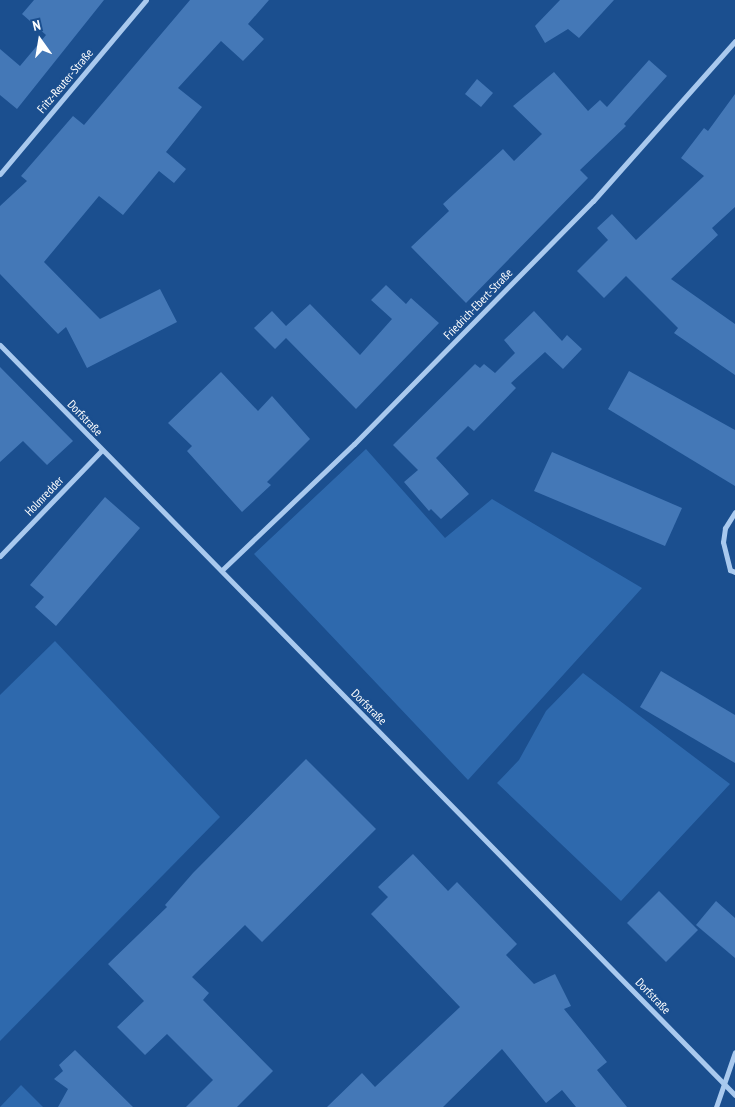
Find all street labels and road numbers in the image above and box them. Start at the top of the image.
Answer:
street label: Fritz-Reuter-Straße [34,46,96,116]
street label: Friedrich-Ebert-Straße [441,266,515,342]
street label: Dorfstraße [64,397,106,439]
street label: Holmredder [22,473,66,519]
street label: Dorfstraße [348,686,390,728]
street label: Dorfstraße [632,975,674,1017]

